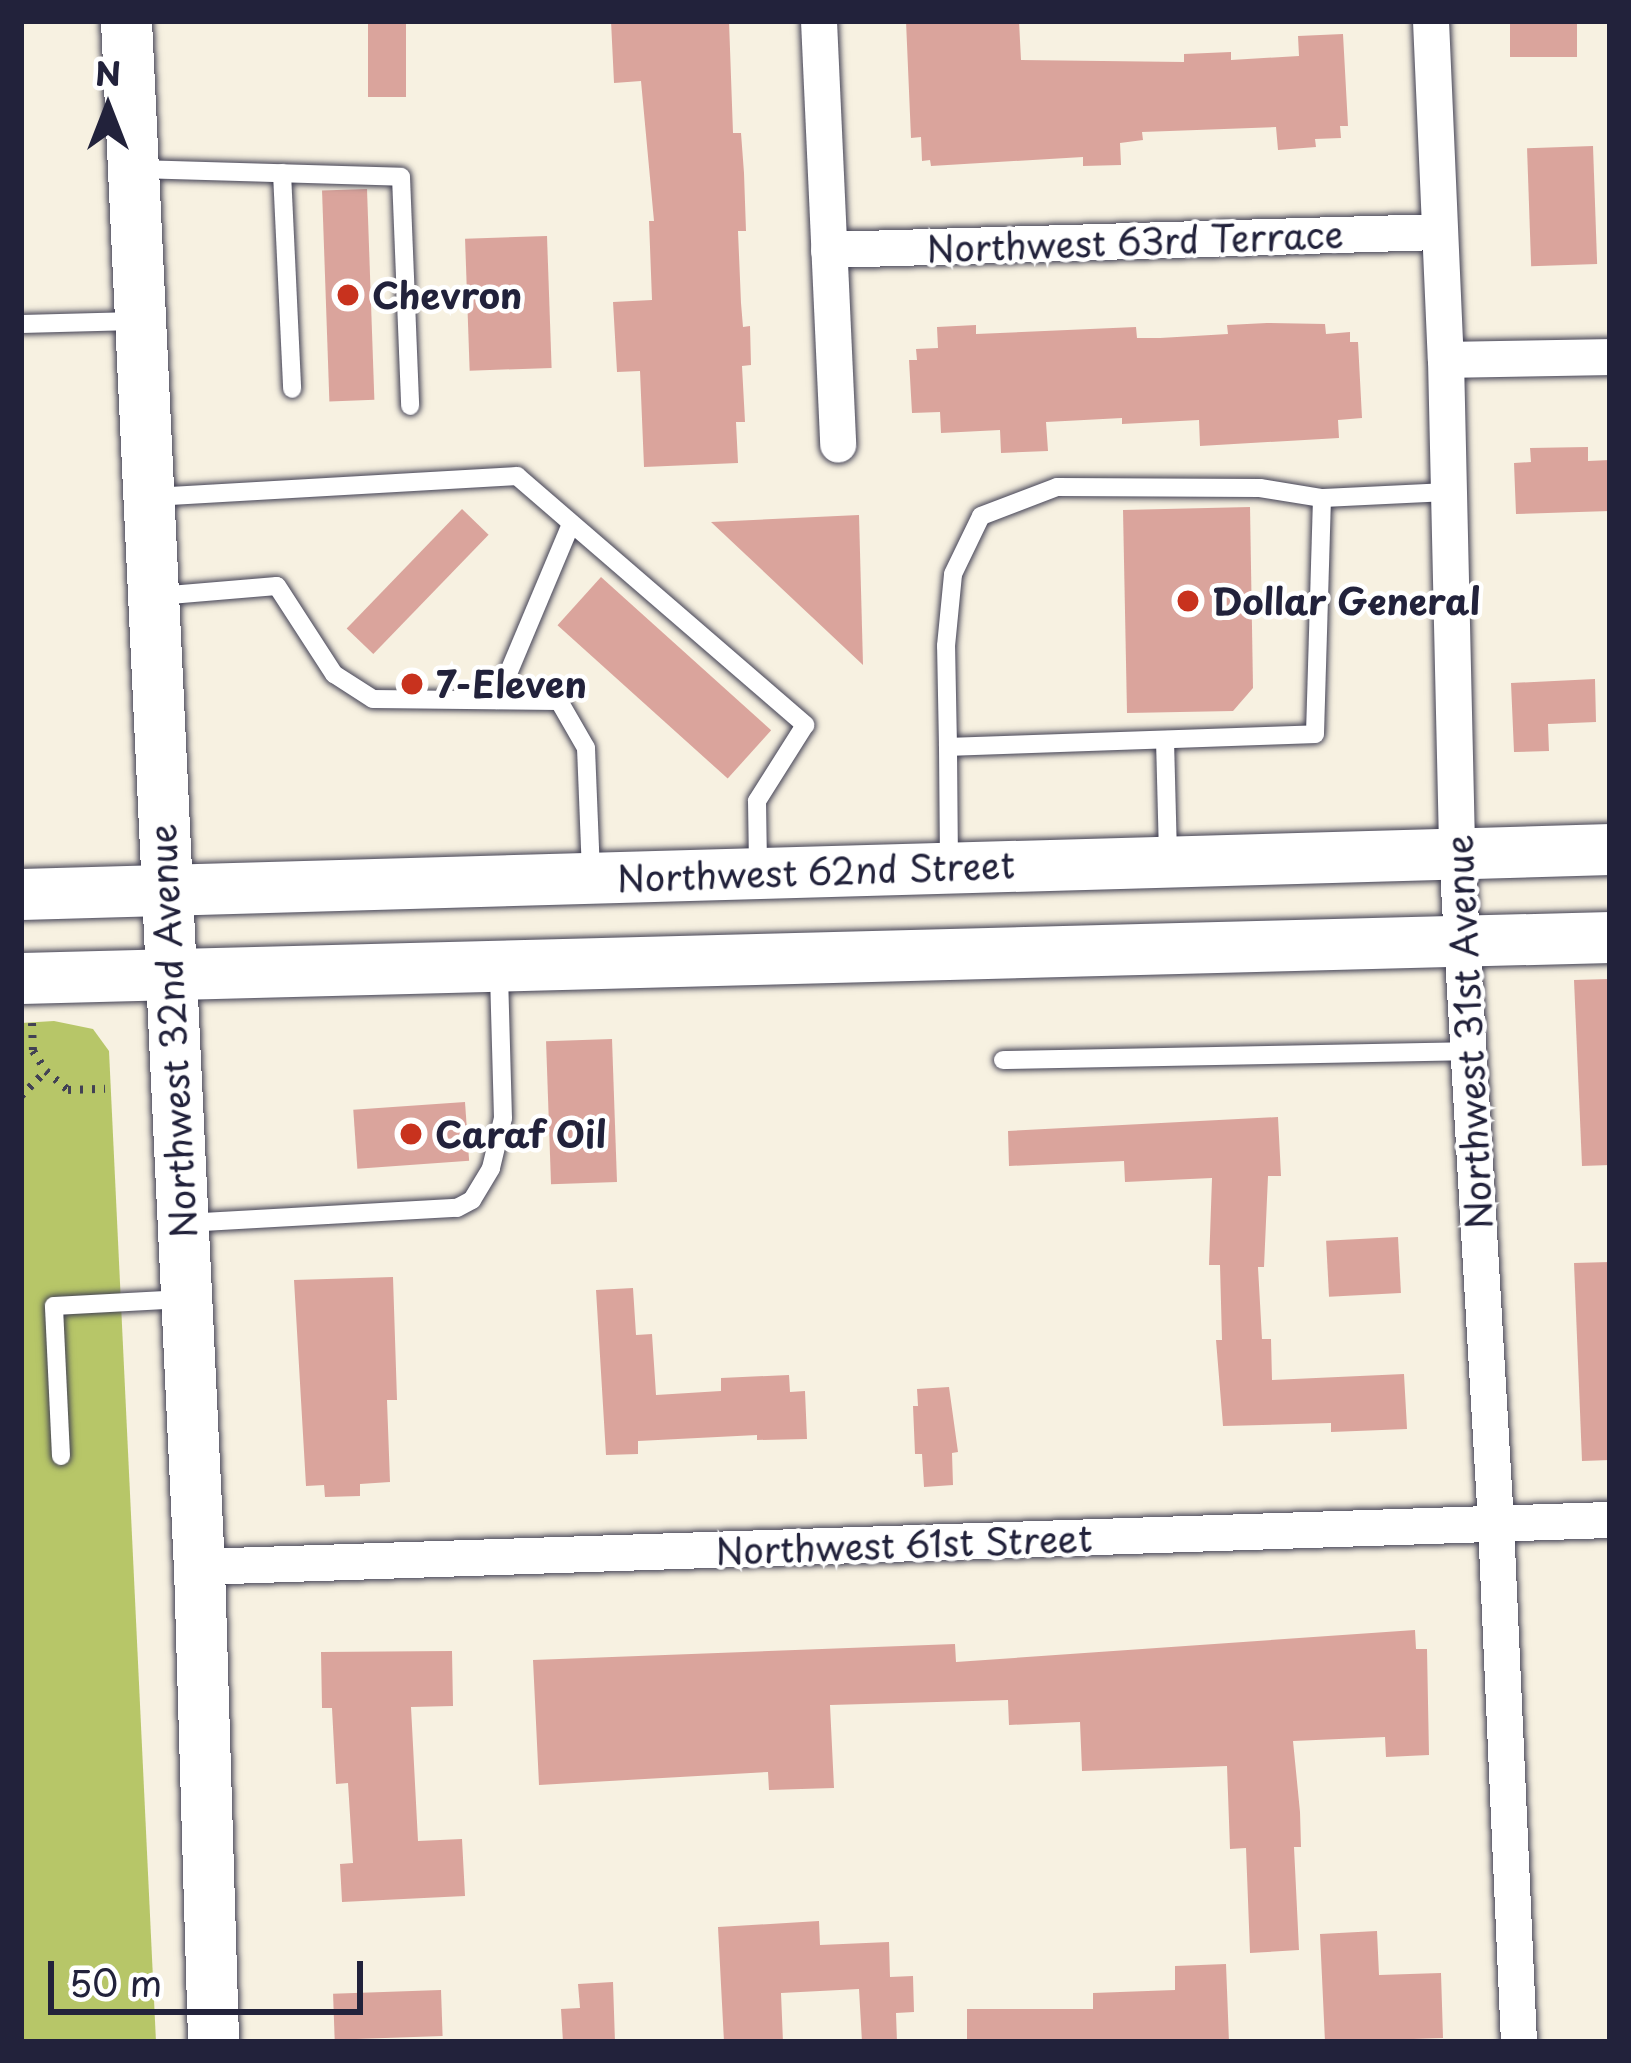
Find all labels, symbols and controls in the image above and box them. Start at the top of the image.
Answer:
text: N [95,47,121,97]
north arrow [48,48,168,168]
street label: Northwest 63rd Terrace [926,212,1344,270]
place label: Chevron [372,273,522,317]
marker: Chevron [335,282,361,308]
place label: Dollar General [1212,579,1481,623]
marker: Dollar General [1175,588,1201,614]
place label: 7-Eleven [436,662,587,706]
marker: 7-Eleven [399,671,425,697]
street label: Northwest 32nd Avenue [140,822,204,1240]
street label: Northwest 31st Avenue [1436,832,1500,1232]
street label: Northwest 62nd Street [615,842,1017,900]
place label: Caraf Oil [435,1112,607,1156]
marker: Caraf Oil [398,1121,424,1147]
street label: Northwest 61st Street [712,1516,1096,1572]
scale bar [54,1937,369,2011]
text: 50 m [69,1955,162,2009]

